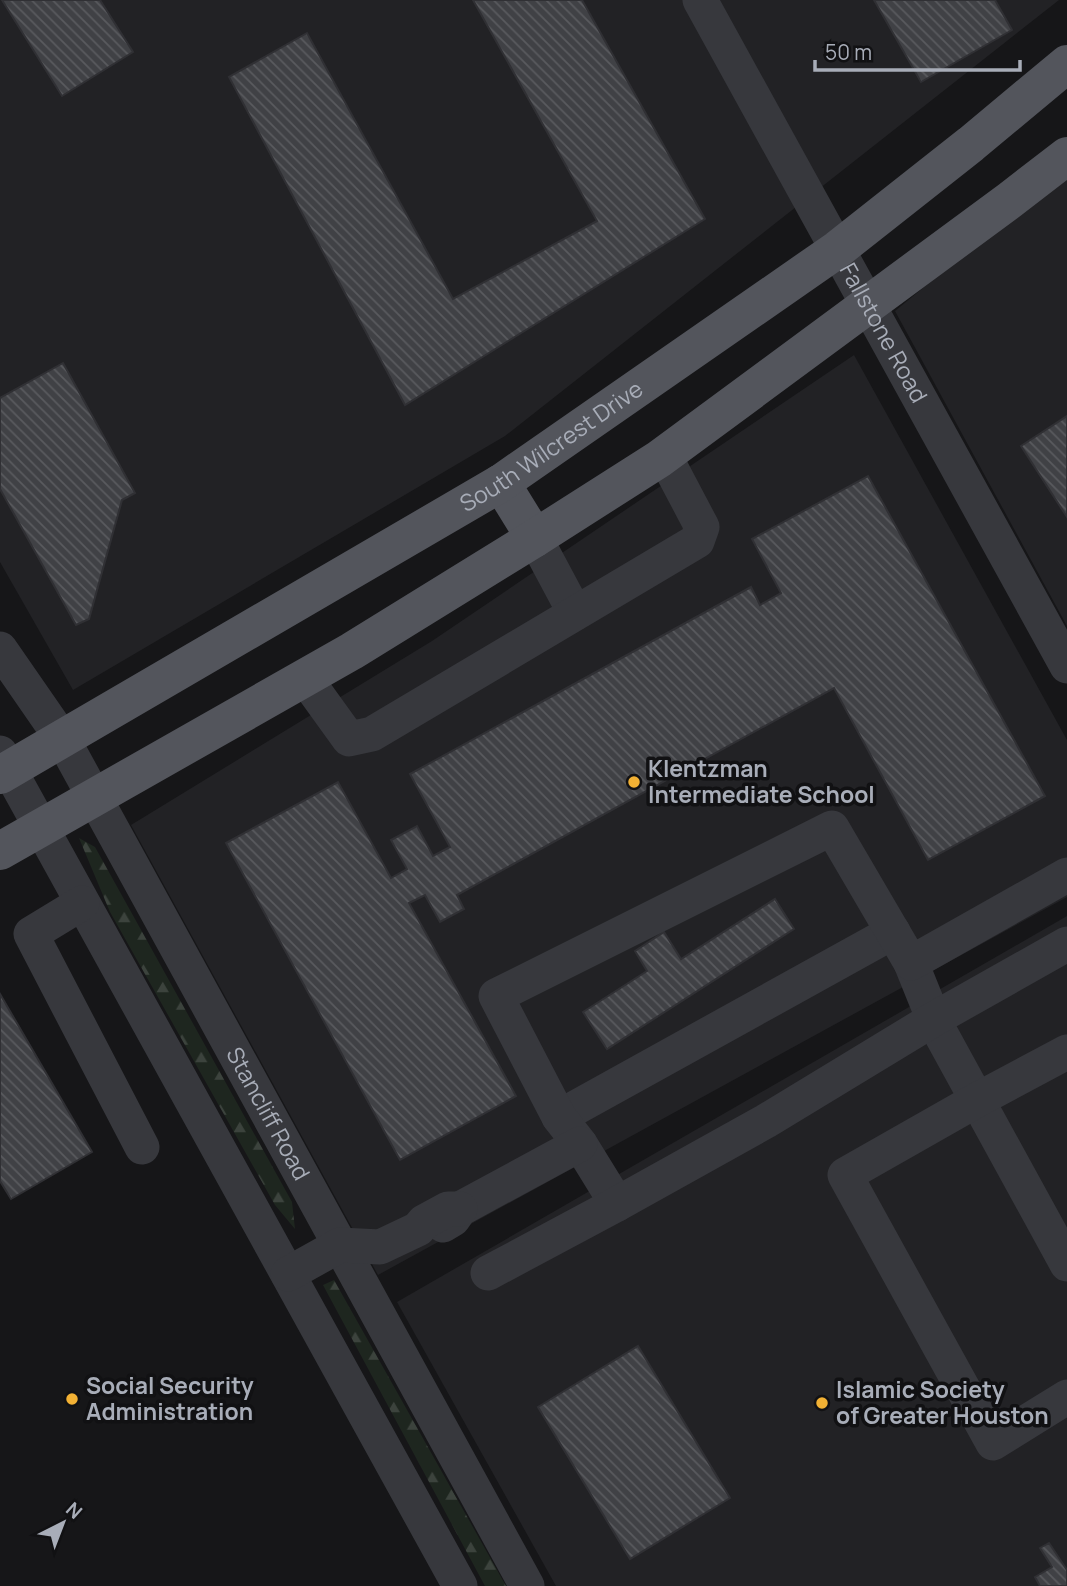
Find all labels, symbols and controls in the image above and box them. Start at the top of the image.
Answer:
scale bar [815,28,1020,72]
text: 50 m [825,38,872,66]
street label: Fallstone Road [833,257,936,408]
street label: South Wilcrest Drive [453,372,649,519]
place label: Klentzman Intermediate School [648,752,875,810]
marker: Klentzman Intermediate School [626,774,642,790]
street label: Stancliff Road [219,1041,318,1186]
place label: Social Security Administration [86,1369,254,1427]
place label: Islamic Society of Greater Houston [836,1373,1049,1431]
marker: Social Security Administration [64,1391,80,1407]
marker: Islamic Society of Greater Houston [814,1395,830,1411]
north arrow [28,1488,98,1558]
text: N [61,1496,88,1525]

